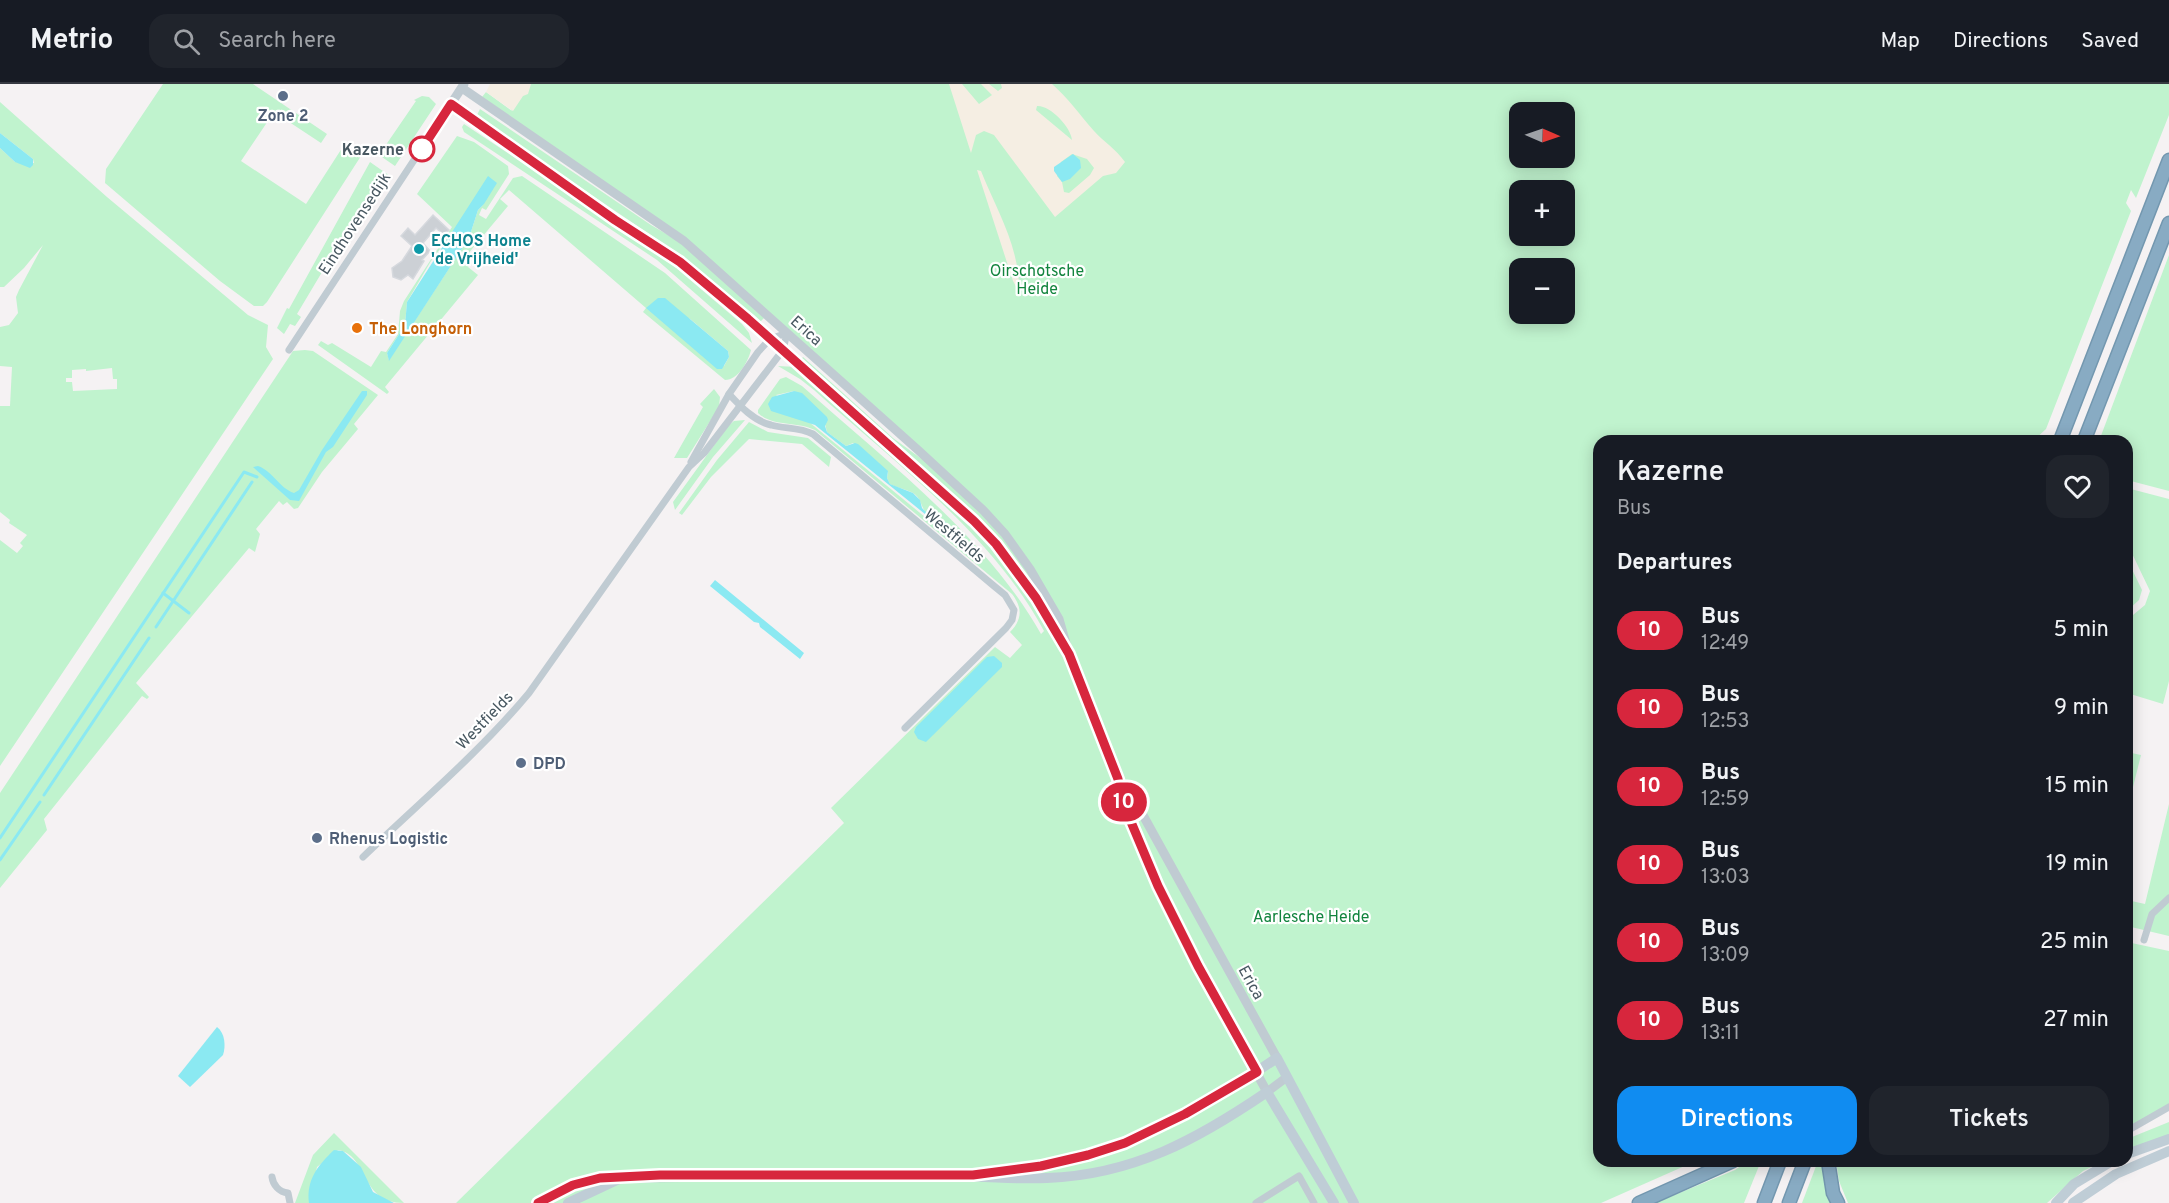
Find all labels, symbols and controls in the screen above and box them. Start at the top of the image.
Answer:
search box [149,14,569,68]
text: Metrio [30,23,113,59]
icon: search [170,25,203,58]
text: Search here [218,28,336,55]
text: Map [1880,28,1920,55]
text: Directions [1953,28,2048,55]
text: Saved [2081,28,2139,55]
marker: Zone 2 [276,89,290,103]
north arrow [1509,102,1575,168]
map controls [1509,102,1575,324]
place label: Zone 2 [257,107,309,127]
marker: Kazerne [409,136,435,162]
place label: Kazerne [342,141,404,161]
street label: Eindhovensedijk [315,169,396,279]
button: + [1509,180,1575,246]
place label: ECHOS Home 'de Vrijheid' [431,232,531,270]
marker: ECHOS Home 'de Vrijheid' [412,242,426,256]
button: − [1509,258,1575,324]
park label: Oirschotsche Heide [990,262,1084,300]
street label: Erica [786,312,826,351]
place label: The Longhorn [369,320,472,340]
marker: The Longhorn [350,321,364,335]
text: Kazerne [1617,455,1724,491]
button: heart [2046,455,2109,518]
text: Bus [1617,496,1651,522]
street label: Westfields [919,505,988,568]
text: Departures [1617,550,1733,577]
text: Bus [1701,604,1740,631]
text: 10 [1639,617,1661,644]
text: 5 min [2054,617,2109,644]
text: 12:49 [1701,631,1749,657]
text: Bus [1701,682,1740,709]
street label: Westfields [453,688,518,755]
text: 10 [1639,695,1661,722]
text: 9 min [2054,695,2109,722]
text: 12:53 [1701,709,1750,735]
place label: DPD [533,755,566,775]
marker: DPD [514,756,528,770]
text: Bus [1701,760,1740,787]
text: 10 [1639,773,1661,800]
text: 15 min [2045,773,2109,800]
line badge: 10 [1097,782,1151,822]
text: 12:59 [1701,787,1749,813]
text: 10 [1113,789,1135,816]
place label: Rhenus Logistic [329,830,448,850]
marker: Rhenus Logistic [310,831,324,845]
text: Bus [1701,838,1740,865]
text: 10 [1639,851,1661,878]
text: 19 min [2046,851,2109,878]
text: 13:03 [1701,865,1750,891]
park label: Aarlesche Heide [1253,908,1369,928]
text: Bus [1701,916,1740,943]
text: 10 [1639,929,1661,956]
text: 25 min [2040,929,2109,956]
text: 13:09 [1701,943,1750,969]
street label: Erica [1233,962,1268,1004]
text: Bus [1701,994,1740,1021]
text: 10 [1639,1007,1661,1034]
text: 27 min [2043,1007,2109,1034]
text: 13:11 [1701,1021,1740,1047]
button: Directions [1617,1086,1857,1155]
button: Tickets [1869,1086,2109,1155]

